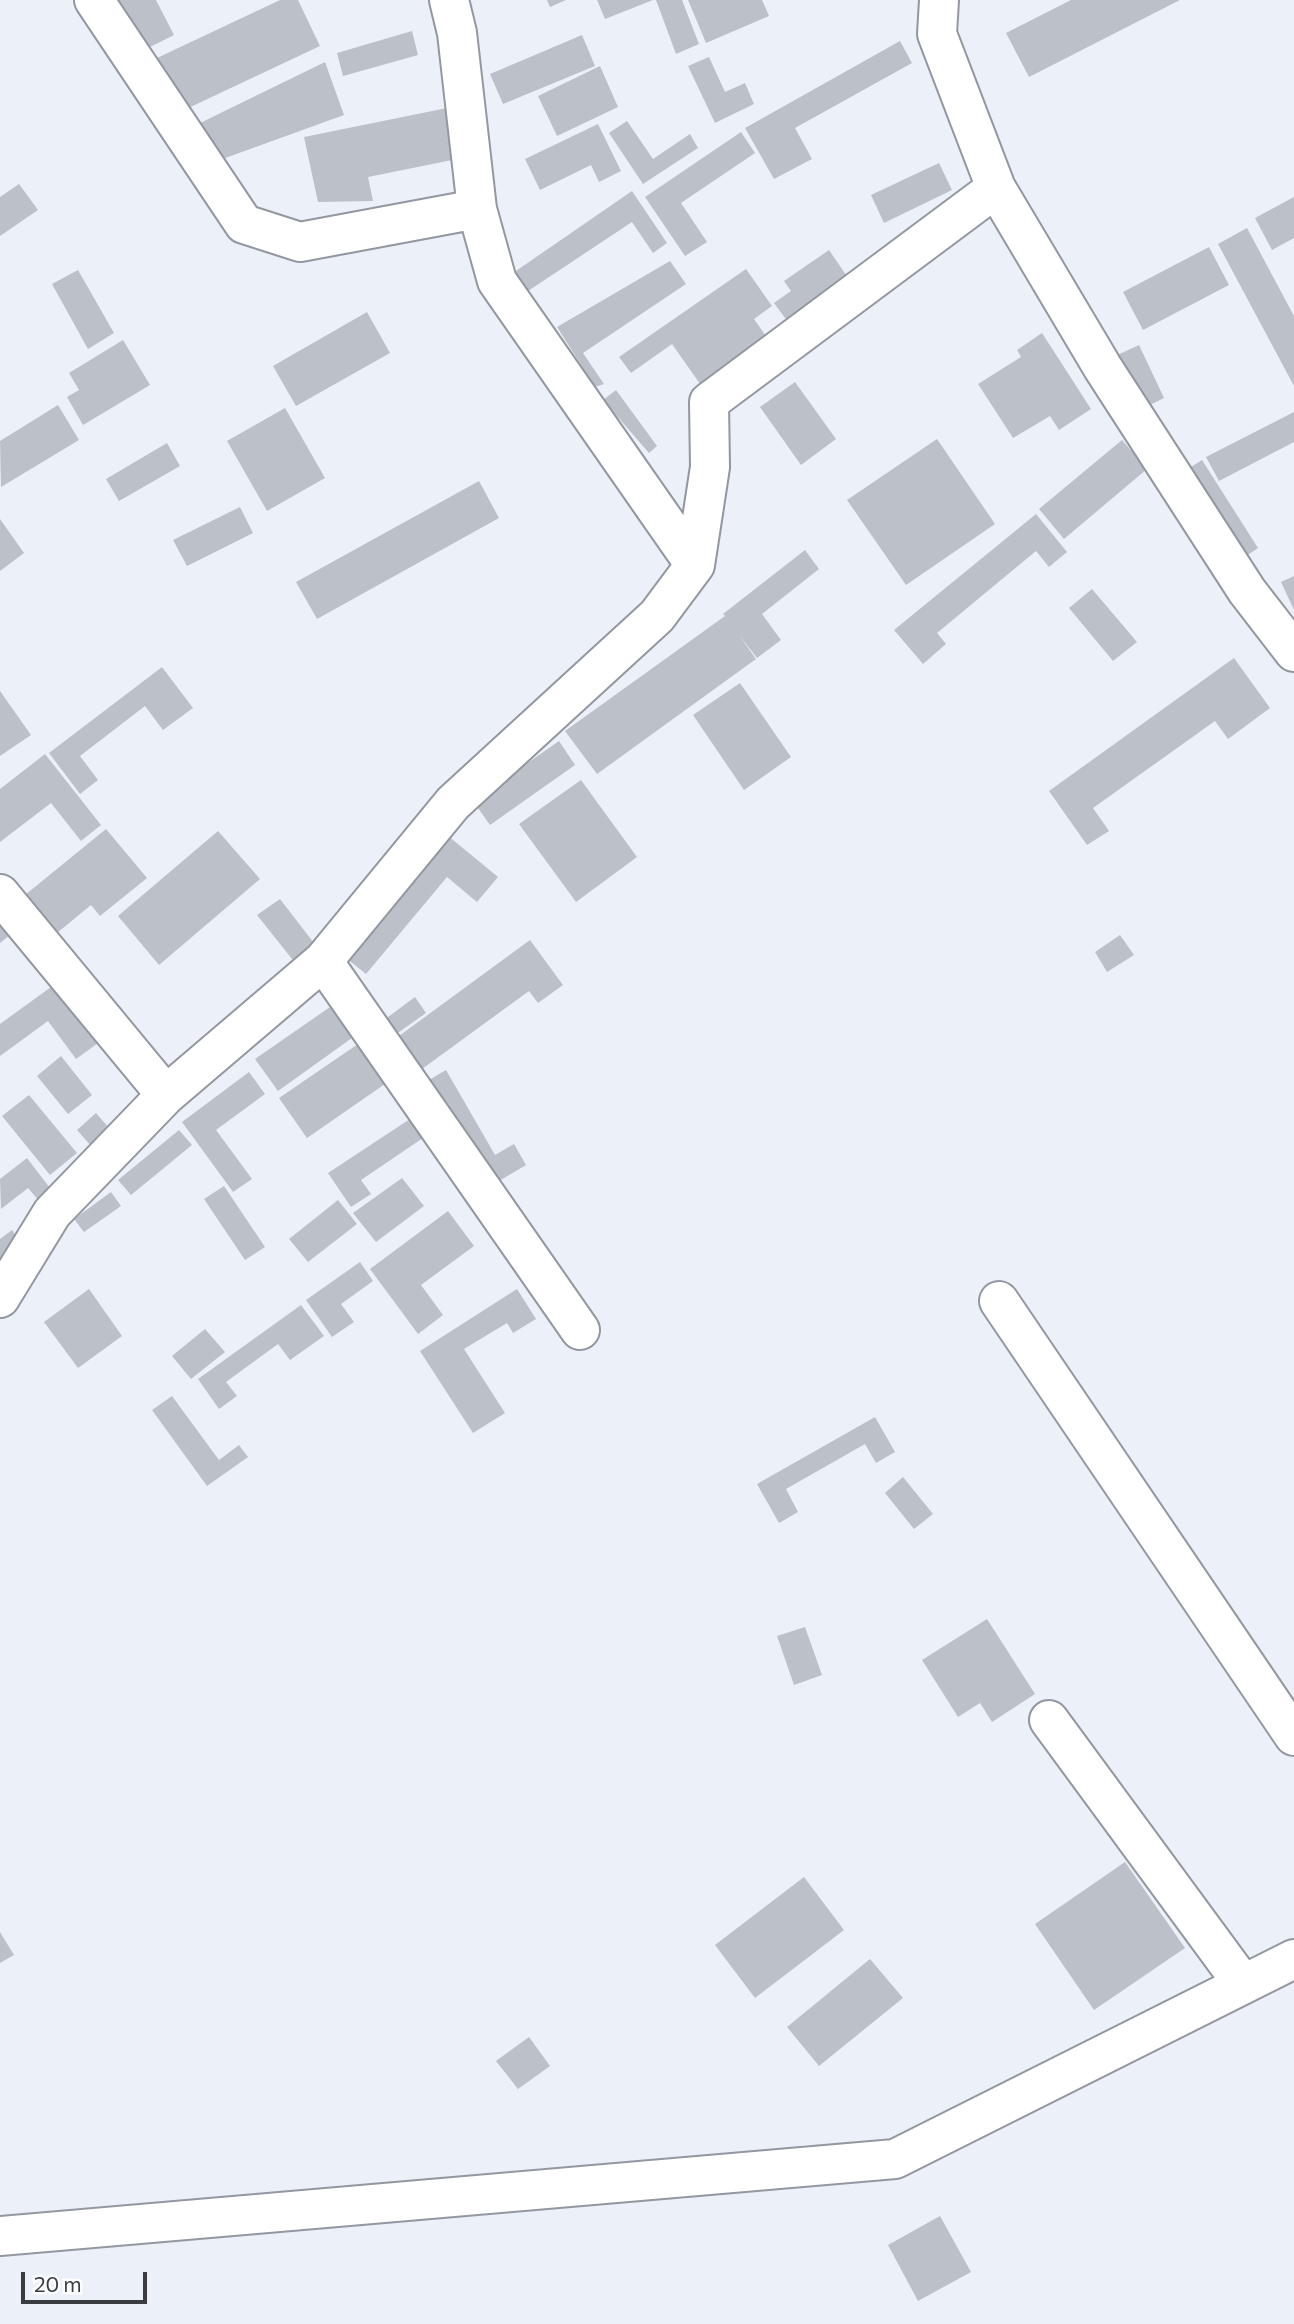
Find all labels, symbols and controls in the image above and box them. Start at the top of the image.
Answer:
scale bar [24,2258,150,2302]
text: 20 m [34,2271,82,2296]

